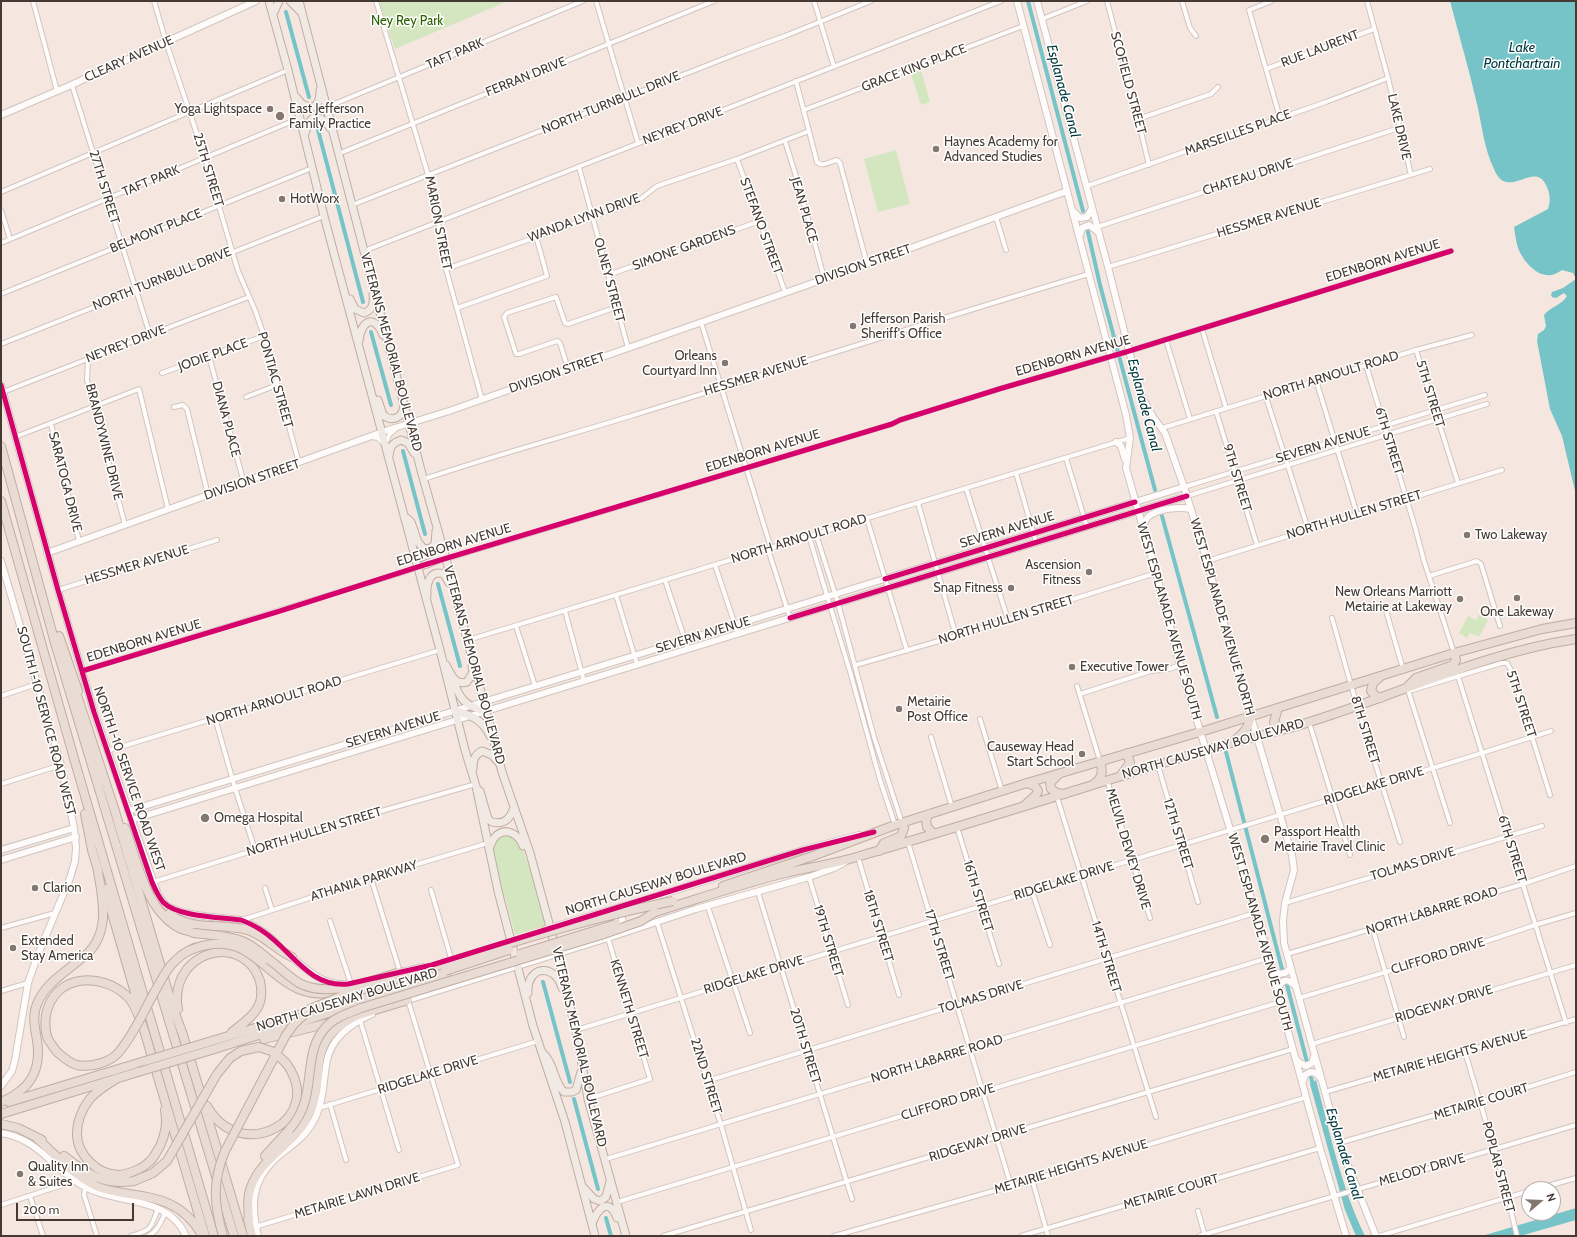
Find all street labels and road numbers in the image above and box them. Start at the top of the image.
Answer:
street label: RUE LAURENT [1279,27,1361,71]
street label: SCOFIELD STREET [1107,30,1149,136]
street label: CLEARY AVENUE [82,32,176,86]
street label: TAFT PARK [424,35,486,73]
street label: GRACE KING PLACE [859,41,969,95]
street label: FERRAN DRIVE [483,54,569,100]
street label: NORTH TURNBULL DRIVE [539,68,683,138]
street label: LAKE DRIVE [1384,92,1414,162]
street label: NEYREY DRIVE [641,104,725,148]
street label: MARSEILLES PLACE [1183,106,1293,160]
street label: 25TH STREET [189,131,227,209]
street label: 27TH STREET [85,148,123,226]
street label: CHATEAU DRIVE [1201,155,1295,199]
street label: TAFT PARK [120,162,182,200]
street label: MARION STREET [421,175,455,271]
street label: JEAN PLACE [787,175,821,245]
street label: STEFANO STREET [736,176,786,276]
street label: WANDA LYNN DRIVE [526,190,642,246]
street label: HESSMER AVENUE [1215,195,1323,241]
street label: BELMONT PLACE [108,205,204,257]
street label: SIMONE GARDENS [630,222,738,274]
street label: OLNEY STREET [590,236,628,324]
street label: EDENBORN AVENUE [1324,236,1442,286]
street label: DIVISION STREET [813,241,913,289]
street label: NORTH TURNBULL DRIVE [90,244,234,314]
street label: VETERANS MEMORIAL BOULEVARD [357,251,425,453]
street label: NEYREY DRIVE [84,322,168,366]
street label: PONTIAC STREET [254,330,296,430]
street label: EDENBORN AVENUE [1014,332,1132,380]
street label: JODIE PLACE [176,335,250,375]
street label: NORTH ARNOULT ROAD [1261,348,1401,404]
street label: DIVISION STREET [507,349,607,397]
street label: HESSMER AVENUE [702,353,810,399]
street label: 5TH STREET [1412,358,1448,430]
street label: DIANA PLACE [208,379,244,459]
street label: BRANDYWINE DRIVE [82,382,126,502]
street label: 6TH STREET [1371,405,1407,477]
street label: SEVERN AVENUE [1274,423,1372,467]
street label: EDENBORN AVENUE [704,426,822,476]
street label: SARATOGA DRIVE [45,430,85,534]
street label: 9TH STREET [1219,442,1255,514]
street label: DIVISION STREET [202,456,302,504]
street label: NORTH HULLEN STREET [1285,487,1423,543]
street label: SEVERN AVENUE [958,508,1056,552]
street label: NORTH ARNOULT ROAD [729,511,869,567]
street label: WEST ESPLANADE AVENUE NORTH [1186,517,1258,717]
street label: EDENBORN AVENUE [395,520,513,570]
street label: WEST ESPLANADE AVENUE SOUTH [1133,520,1205,722]
street label: HESSMER AVENUE [83,542,191,588]
street label: VETERANS MEMORIAL BOULEVARD [440,564,508,766]
street label: NORTH HULLEN STREET [937,592,1075,648]
street label: SEVERN AVENUE [654,613,752,657]
street label: EDENBORN AVENUE [85,616,203,666]
street label: SOUTH I-10 SERVICE ROAD WEST [13,625,79,817]
street label: 5TH STREET [1503,668,1539,740]
street label: NORTH ARNOULT ROAD [204,673,344,729]
street label: NORTH I-10 SERVICE ROAD WEST [90,684,168,874]
street label: 8TH STREET [1347,694,1383,766]
street label: SEVERN AVENUE [344,708,442,752]
street label: NORTH CAUSEWAY BOULEVARD [1120,716,1306,782]
street label: RIDGELAKE DRIVE [1322,763,1426,809]
street label: MELVIL DEWEY DRIVE [1102,787,1154,911]
street label: 12TH STREET [1160,796,1196,872]
street label: NORTH HULLEN STREET [245,804,383,860]
street label: 6TH STREET [1494,813,1530,885]
street label: WEST ESPLANADE AVENUE SOUTH [1224,831,1296,1033]
street label: TOLMAS DRIVE [1369,844,1457,884]
street label: NORTH CAUSEWAY BOULEVARD [564,849,748,919]
street label: ATHANIA PARKWAY [308,857,420,905]
street label: 16TH STREET [960,858,996,934]
street label: RIDGELAKE DRIVE [1012,858,1116,904]
street label: NORTH LABARRE ROAD [1364,883,1500,939]
street label: 18TH STREET [860,888,896,964]
street label: 19TH STREET [810,903,846,979]
street label: 17TH STREET [921,907,957,983]
street label: 14TH STREET [1088,919,1124,995]
street label: CLIFFORD DRIVE [1389,934,1487,978]
street label: VETERANS MEMORIAL BOULEVARD [548,945,610,1149]
street label: RIDGELAKE DRIVE [702,952,806,998]
street label: KENNETH STREET [607,958,651,1060]
street label: NORTH CAUSEWAY BOULEVARD [255,965,439,1035]
street label: TOLMAS DRIVE [937,977,1025,1017]
street label: RIDGEWAY DRIVE [1393,982,1495,1026]
street label: 20TH STREET [786,1006,824,1086]
street label: METAIRIE HEIGHTS AVENUE [1371,1026,1529,1086]
street label: NORTH LABARRE ROAD [869,1031,1005,1087]
street label: 22ND STREET [687,1036,725,1116]
street label: RIDGELAKE DRIVE [376,1052,480,1098]
street label: CLIFFORD DRIVE [899,1080,997,1124]
street label: METAIRIE COURT [1432,1080,1530,1124]
street label: POPLAR STREET [1478,1120,1518,1214]
street label: RIDGEWAY DRIVE [927,1121,1029,1165]
street label: METAIRIE HEIGHTS AVENUE [992,1136,1150,1198]
street label: MELODY DRIVE [1377,1150,1467,1190]
street label: METAIRIE LAWN DRIVE [292,1169,422,1223]
street label: METAIRIE COURT [1122,1171,1220,1213]

